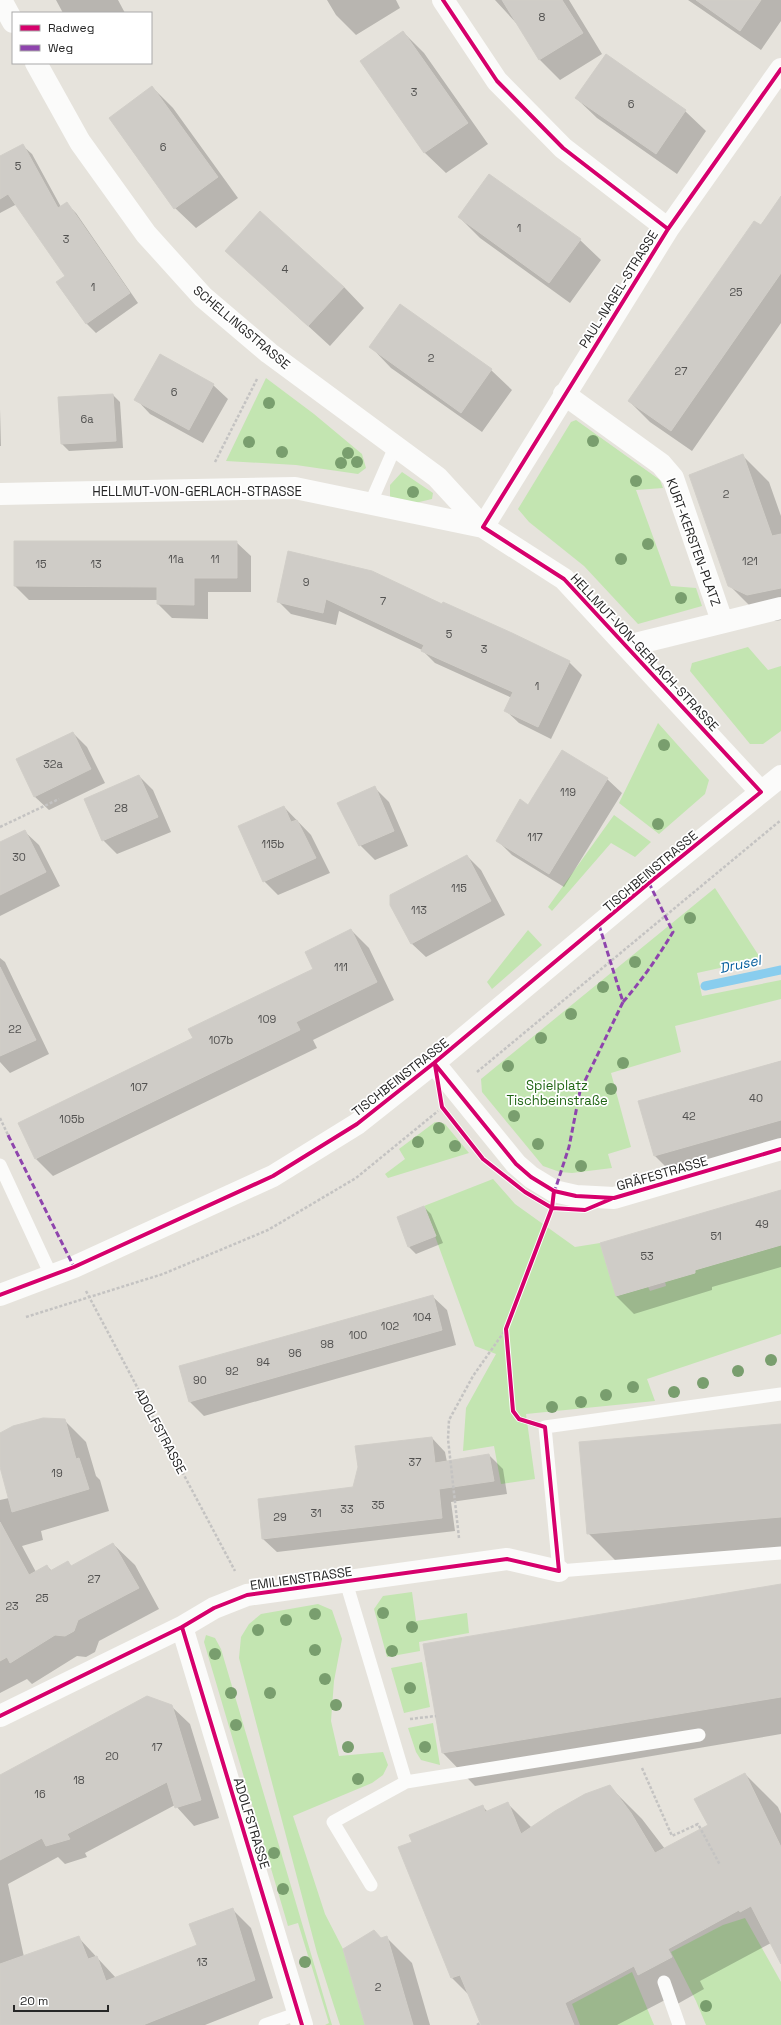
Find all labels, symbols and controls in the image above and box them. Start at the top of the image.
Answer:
house number: 8 [539,10,546,24]
legend [12,12,152,64]
text: Radweg [48,20,94,36]
text: Weg [48,40,73,56]
house number: 3 [411,85,418,99]
house number: 6 [628,97,635,111]
house number: 6 [160,140,167,154]
house number: 5 [15,159,22,173]
house number: 1 [517,221,521,235]
street label: PAUL-NAGEL-STRASSE [575,227,662,351]
house number: 3 [63,232,70,246]
house number: 4 [282,262,289,276]
house number: 1 [91,280,95,294]
street label: SCHELLINGSTRASSE [190,282,294,373]
house number: 25 [729,285,743,299]
house number: 2 [428,351,435,365]
house number: 27 [675,364,687,378]
house number: 6 [171,385,178,399]
house number: 6a [80,412,94,426]
street label: KURT-KERSTEN-PLATZ [662,476,725,608]
street label: HELLMUT-VON-GERLACH-STRASSE [92,483,302,500]
house number: 2 [723,487,730,501]
house number: 11a [168,552,184,566]
house number: 11 [210,552,220,566]
house number: 121 [742,554,758,568]
house number: 15 [35,557,47,571]
house number: 13 [90,557,102,571]
street label: HELLMUT-VON-GERLACH-STRASSE [567,570,722,735]
house number: 9 [303,575,310,589]
house number: 7 [380,594,386,608]
house number: 5 [446,627,453,641]
house number: 3 [481,642,488,656]
house number: 1 [535,679,539,693]
house number: 32a [43,757,63,771]
house number: 119 [560,785,576,799]
house number: 28 [114,801,128,815]
street label: TISCHBEINSTRASSE [600,827,701,916]
house number: 117 [527,830,543,844]
house number: 115b [262,837,284,851]
house number: 30 [12,850,26,864]
house number: 115 [451,881,467,895]
house number: 113 [411,903,427,917]
water label: Drusel [717,950,764,977]
house number: 111 [334,960,348,974]
house number: 109 [258,1012,276,1026]
house number: 22 [8,1022,22,1036]
house number: 107b [209,1033,233,1047]
street label: TISCHBEINSTRASSE [348,1034,452,1120]
park label: Spielplatz Tischbeinstraße [506,1077,608,1109]
house number: 107 [130,1080,148,1094]
house number: 40 [749,1091,763,1105]
house number: 42 [682,1109,696,1123]
house number: 105b [59,1112,85,1126]
street label: GRÄFESTRASSE [615,1152,710,1195]
house number: 49 [755,1217,769,1231]
house number: 51 [710,1229,722,1243]
house number: 53 [640,1249,654,1263]
house number: 104 [413,1310,431,1324]
house number: 102 [381,1319,400,1333]
house number: 100 [349,1328,367,1342]
house number: 98 [320,1337,334,1351]
house number: 96 [288,1346,302,1360]
house number: 94 [256,1355,270,1369]
house number: 92 [225,1364,239,1378]
house number: 90 [193,1373,207,1387]
street label: ADOLFSTRASSE [131,1386,190,1477]
house number: 37 [409,1455,421,1469]
house number: 19 [51,1466,63,1480]
house number: 35 [371,1498,385,1512]
house number: 33 [340,1502,354,1516]
house number: 31 [310,1506,322,1520]
house number: 29 [273,1510,287,1524]
street label: EMILIENSTRASSE [249,1563,353,1594]
house number: 27 [88,1572,100,1586]
house number: 25 [35,1591,49,1605]
house number: 23 [5,1599,19,1613]
house number: 17 [152,1740,162,1754]
house number: 20 [105,1749,119,1763]
house number: 18 [73,1773,85,1787]
street label: ADOLFSTRASSE [230,1775,273,1871]
house number: 16 [34,1787,46,1801]
house number: 13 [196,1955,208,1969]
house number: 2 [375,1980,382,1994]
scale bar [14,1987,108,2013]
text: 20 m [20,1993,48,2009]

